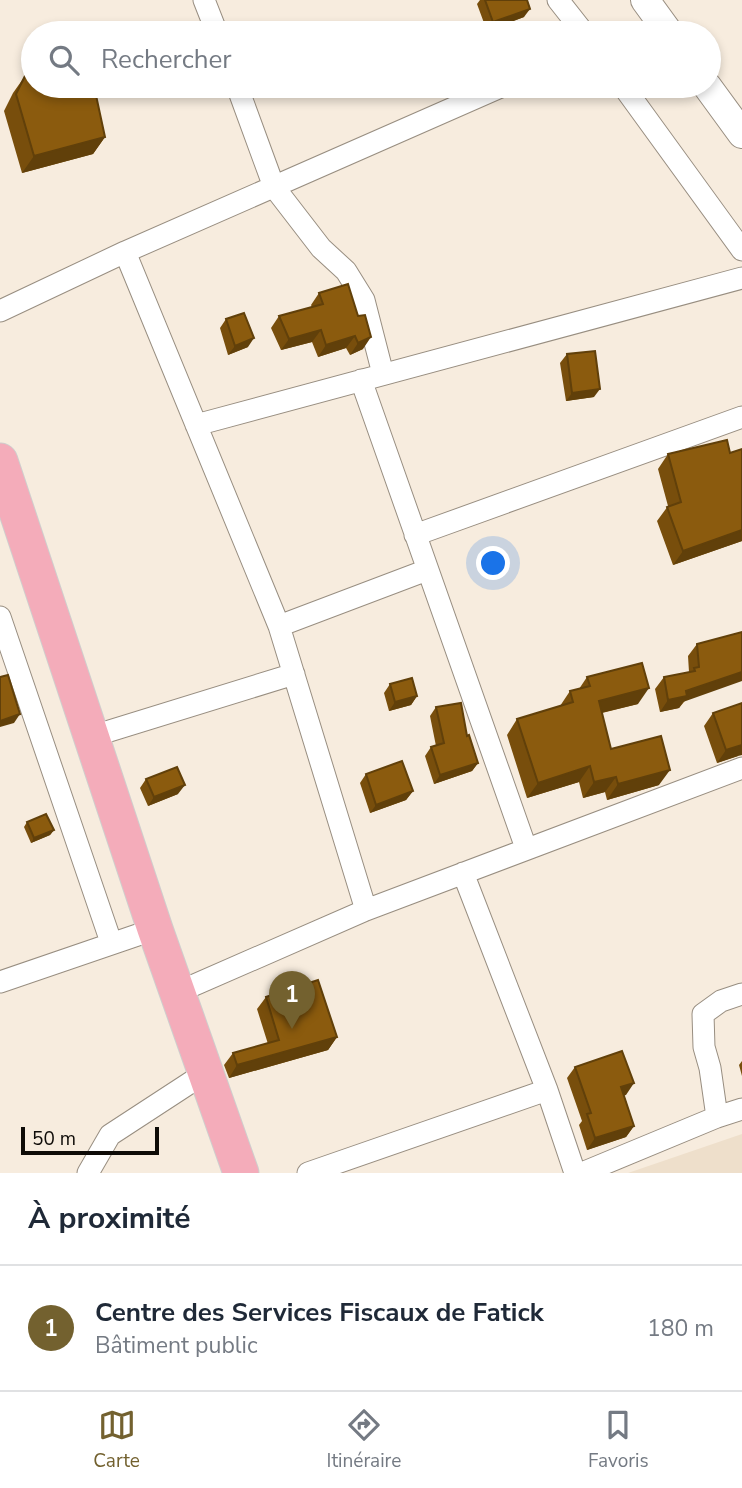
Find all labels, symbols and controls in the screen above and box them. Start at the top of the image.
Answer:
search box [21,21,721,98]
icon: search [45,41,83,79]
text: Rechercher [101,42,232,77]
your location [476,546,510,580]
pin: 1 [269,971,315,1029]
scale bar [21,1124,159,1156]
text: 50 m [32,1126,76,1152]
text: À proximité [28,1198,190,1239]
text: Centre des Services Fiscaux de Fatick [95,1295,544,1330]
text: 1 [44,1313,58,1344]
text: 180 m [647,1313,714,1344]
text: Bâtiment public [95,1330,258,1361]
tab: Carte [93,1406,140,1474]
tab: Itinéraire [327,1406,401,1474]
tab: Favoris [588,1406,649,1474]

